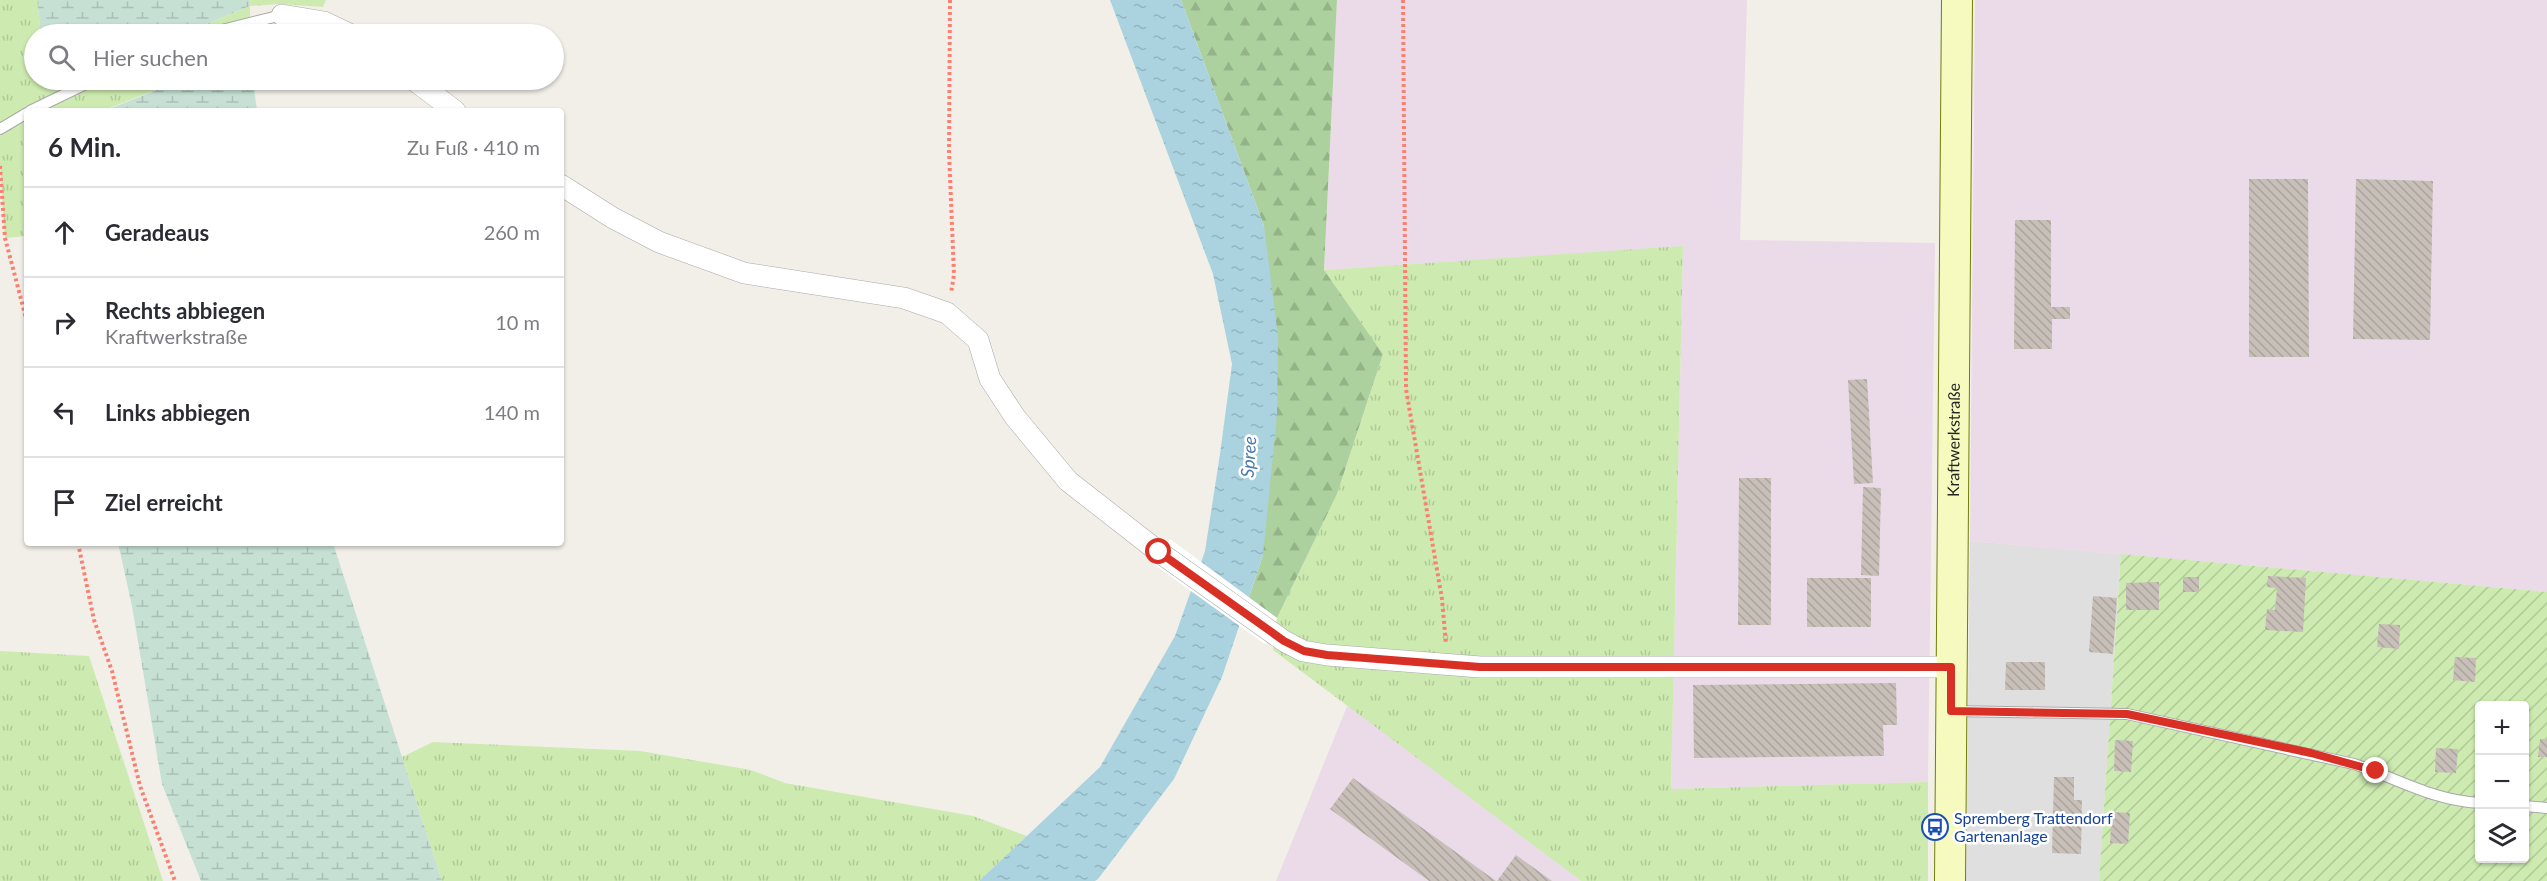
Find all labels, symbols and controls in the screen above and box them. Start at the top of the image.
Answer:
search box [24,24,564,90]
icon: search [45,41,78,74]
text: Hier suchen [93,44,208,71]
text: 6 Min. [48,131,121,163]
text: Zu Fuß · 410 m [407,135,540,159]
icon: ahead [48,216,81,249]
text: Geradeaus [105,219,209,246]
text: 260 m [484,220,540,244]
text: Rechts abbiegen [105,297,265,324]
icon: right [48,306,81,339]
text: 10 m [495,310,540,334]
text: Kraftwerkstraße [105,324,247,348]
street label: Kraftwerkstraße [1943,383,1963,497]
icon: left [48,396,81,429]
text: Links abbiegen [105,399,250,426]
text: 140 m [484,400,540,424]
water label: Spree [1236,435,1260,478]
icon: arrive [48,486,81,519]
text: Ziel erreicht [105,489,223,516]
route start [1145,538,1171,564]
map controls [2475,701,2529,863]
button: + [2475,701,2529,755]
button: − [2475,755,2529,809]
route end [2362,757,2388,783]
place label: Spremberg Trattendorf Gartenanlage [1954,808,2113,845]
button: layers [2475,809,2529,863]
bus stop icon: Spremberg Trattendorf Gartenanlage [1920,812,1950,842]

